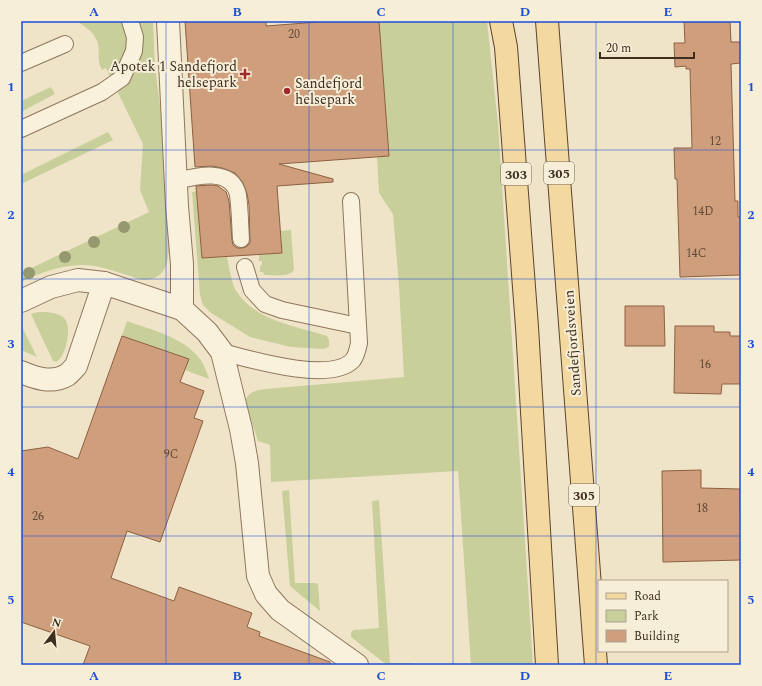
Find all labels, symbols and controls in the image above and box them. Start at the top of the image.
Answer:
text: A [89,2,99,22]
text: B [232,2,242,22]
text: C [376,2,386,22]
text: D [520,2,530,22]
text: E [664,2,673,22]
house number: 20 [288,25,300,44]
scale bar [600,34,694,60]
text: 20 m [606,39,631,58]
place label: Apotek 1 Sandefjord helsepark [110,56,237,93]
marker: Apotek 1 Sandefjord helsepark [240,69,250,79]
place label: Sandefjord helsepark [295,73,363,110]
text: 1 [7,77,15,97]
text: 1 [747,77,755,97]
marker: Sandefjord helsepark [282,86,292,96]
house number: 12 [709,132,721,151]
road number: 305 [544,162,574,184]
road number: 303 [501,163,531,185]
house number: 14D [692,202,714,221]
text: 2 [7,205,15,225]
text: 2 [747,205,755,225]
house number: 14C [686,244,706,263]
street label: Sandefjordsveien [558,289,587,397]
text: 3 [7,334,15,354]
text: 3 [747,334,755,354]
house number: 16 [699,355,711,374]
house number: 9C [164,445,178,464]
text: 4 [7,462,15,482]
text: 4 [747,462,755,482]
road number: 305 [569,484,599,506]
house number: 18 [696,499,708,518]
house number: 26 [32,507,44,526]
legend [598,580,728,652]
text: Road [634,587,661,606]
text: 5 [7,590,15,610]
text: 5 [747,590,755,610]
text: Park [634,607,659,626]
north arrow [34,612,74,652]
text: N [50,613,63,632]
text: Building [634,627,680,646]
text: A [89,666,99,686]
text: B [232,666,242,686]
text: C [376,666,386,686]
text: D [520,666,530,686]
text: E [664,666,673,686]

